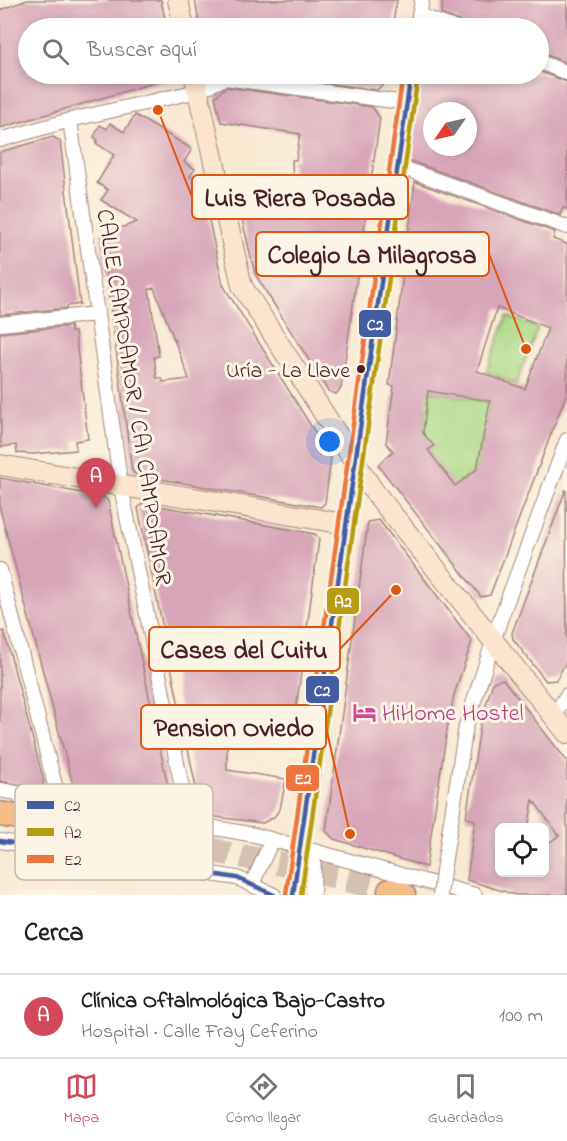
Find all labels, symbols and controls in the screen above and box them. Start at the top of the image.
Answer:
search box [18,18,549,84]
icon: search [39,35,72,68]
text: Buscar aquí [87,35,197,67]
north arrow [423,102,477,156]
callout: Luis Riera Posada [192,175,408,219]
text: Luis Riera Posada [204,181,396,219]
street label: CALLE CAMPOAMOR / CAI CAMPOAMOR [91,207,179,587]
callout: Colegio La Milagrosa [256,232,489,276]
text: Colegio La Milagrosa [267,238,477,277]
line badge: C2 [358,309,392,338]
text: C2 [367,314,383,338]
place label: Uría - La Llave [226,356,350,388]
marker: Uría - La Llave [355,363,367,375]
your location [315,427,344,456]
pin: A [76,458,116,508]
line badge: A2 [326,587,360,615]
text: A2 [334,591,352,615]
callout: Cases del Cuitu [149,627,340,671]
text: Cases del Cuitu [160,633,328,671]
line badge: C2 [305,675,340,704]
text: C2 [314,680,330,704]
place label: HiHome Hostel [382,697,524,732]
hotel icon: HiHome Hostel [351,699,377,725]
callout: Pension Oviedo [141,705,326,749]
text: Pension Oviedo [154,711,314,749]
line badge: E2 [285,764,320,792]
text: E2 [294,768,312,792]
legend [15,784,213,880]
text: C2 [64,795,81,819]
text: A2 [64,822,82,846]
map controls [495,823,549,877]
button: locate [495,823,549,877]
text: E2 [64,849,82,873]
text: Cerca [24,915,84,953]
text: Clínica Oftalmológica Bajo-Castro [81,986,385,1018]
text: A [37,1002,50,1031]
text: 100 m [499,1002,543,1031]
text: Hospital · Calle Fray Ceferino [81,1018,318,1047]
tab: Mapa [63,1070,99,1130]
tab: Cómo llegar [226,1070,301,1130]
tab: Guardados [428,1070,504,1130]

